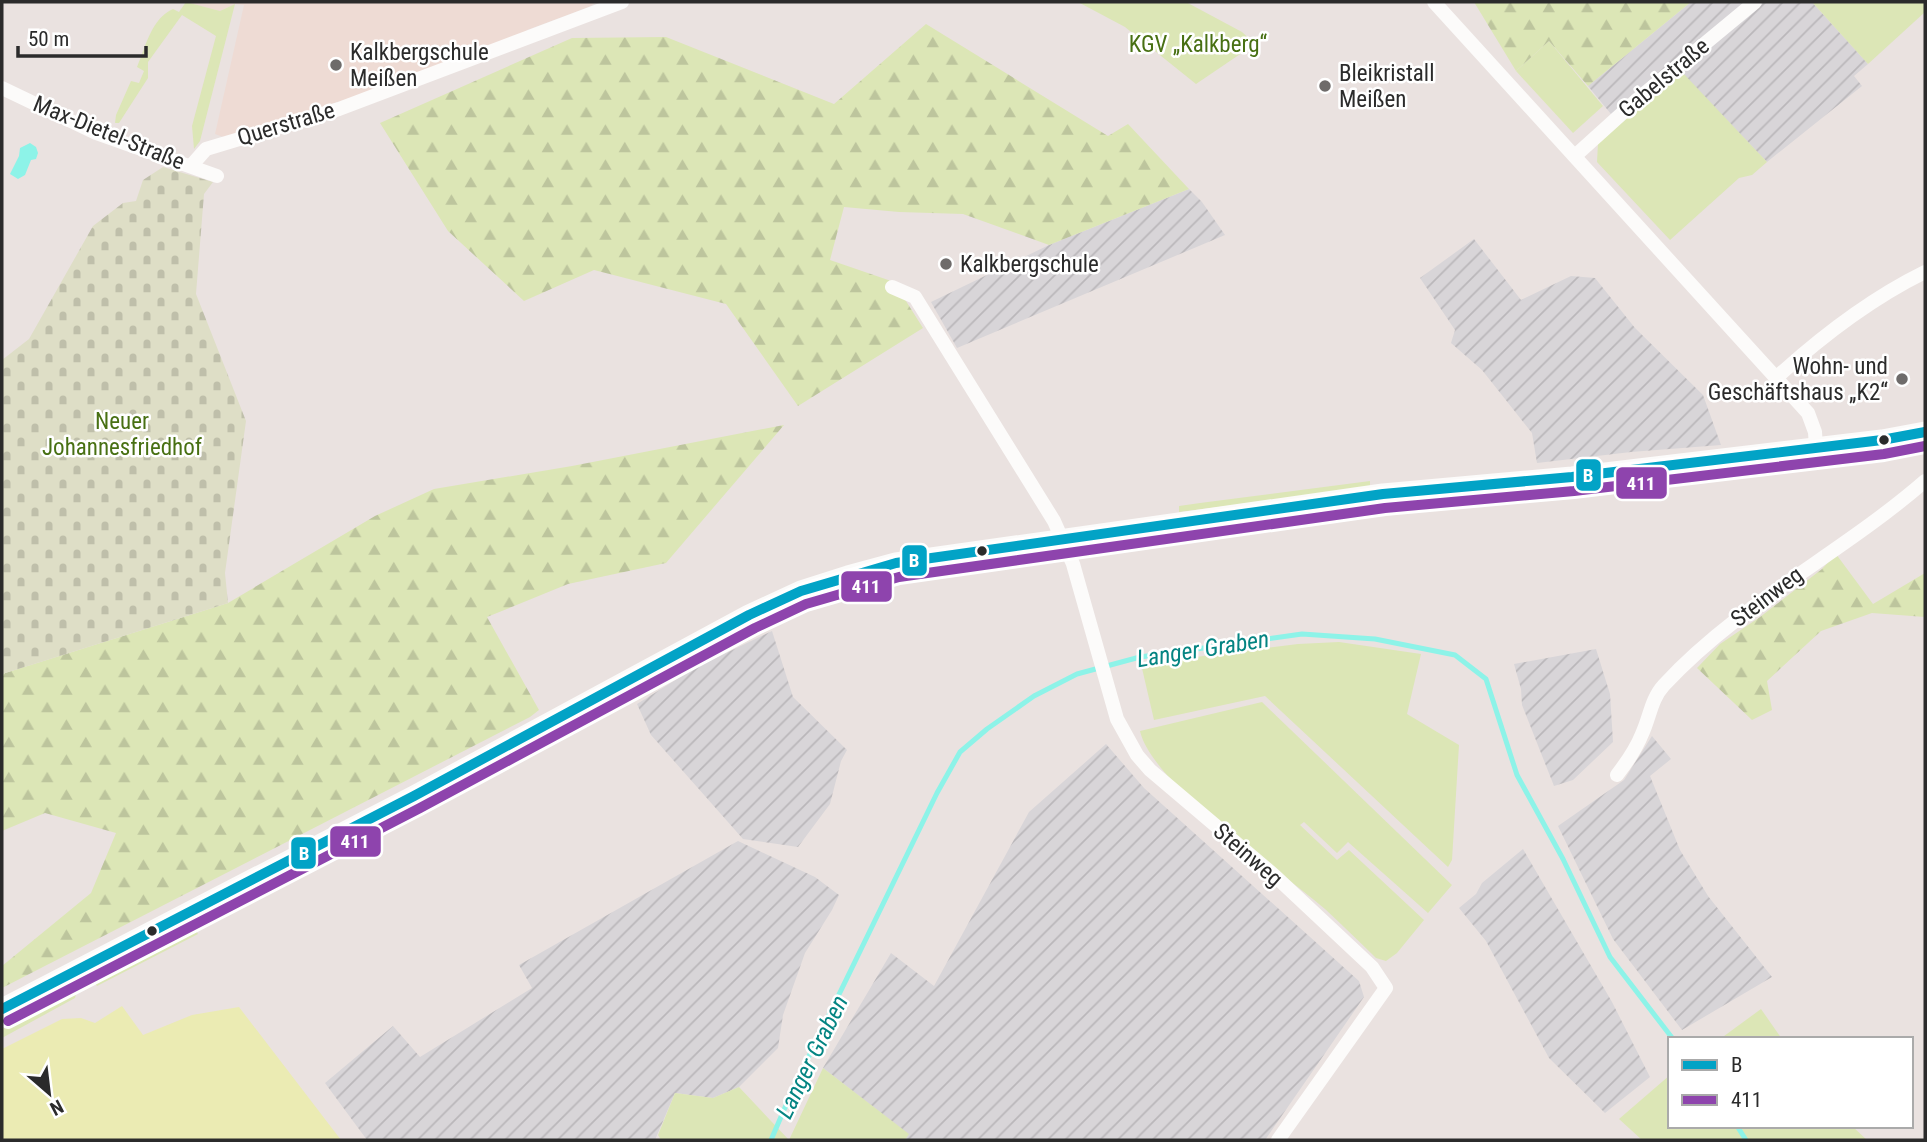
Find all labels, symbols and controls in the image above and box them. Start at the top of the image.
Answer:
scale bar [18,14,145,58]
text: 50 m [28,27,69,51]
park label: KGV „Kalkberg“ [1129,31,1268,58]
street label: Gabelstraße [1613,32,1715,124]
place label: Kalkbergschule Meißen [350,39,489,92]
marker: Kalkbergschule Meißen [328,57,344,73]
place label: Bleikristall Meißen [1339,60,1434,113]
marker: Bleikristall Meißen [1317,78,1333,94]
street label: Max-Dietel-Straße [29,90,189,176]
street label: Querstraße [234,96,338,152]
place label: Kalkbergschule [960,251,1099,278]
marker: Kalkbergschule [938,256,954,272]
place label: Wohn- und Geschäftshaus „K2“ [1708,353,1888,406]
marker: Wohn- und Geschäftshaus „K2“ [1894,371,1910,387]
park label: Neuer Johannesfriedhof [42,408,203,461]
unlabelled marker [1877,433,1891,447]
line badge: B [1575,458,1602,492]
text: B [1583,464,1593,487]
line badge: 411 [1615,466,1668,500]
text: 411 [1627,472,1655,495]
line badge: B [901,544,928,577]
unlabelled marker [975,544,989,558]
text: B [909,549,919,572]
street label: Steinweg [1726,561,1808,633]
line badge: 411 [840,570,893,603]
text: 411 [852,575,880,598]
water label: Langer Graben [1135,625,1271,673]
street label: Steinweg [1208,818,1288,892]
line badge: 411 [329,825,382,858]
text: 411 [341,830,369,853]
line badge: B [290,836,317,870]
text: B [299,842,309,865]
unlabelled marker [145,924,159,938]
water label: Langer Graben [770,991,854,1123]
legend [1668,1037,1913,1128]
text: B [1731,1053,1742,1077]
north arrow [14,1058,84,1128]
text: 411 [1731,1088,1762,1112]
text: N [46,1095,67,1120]

